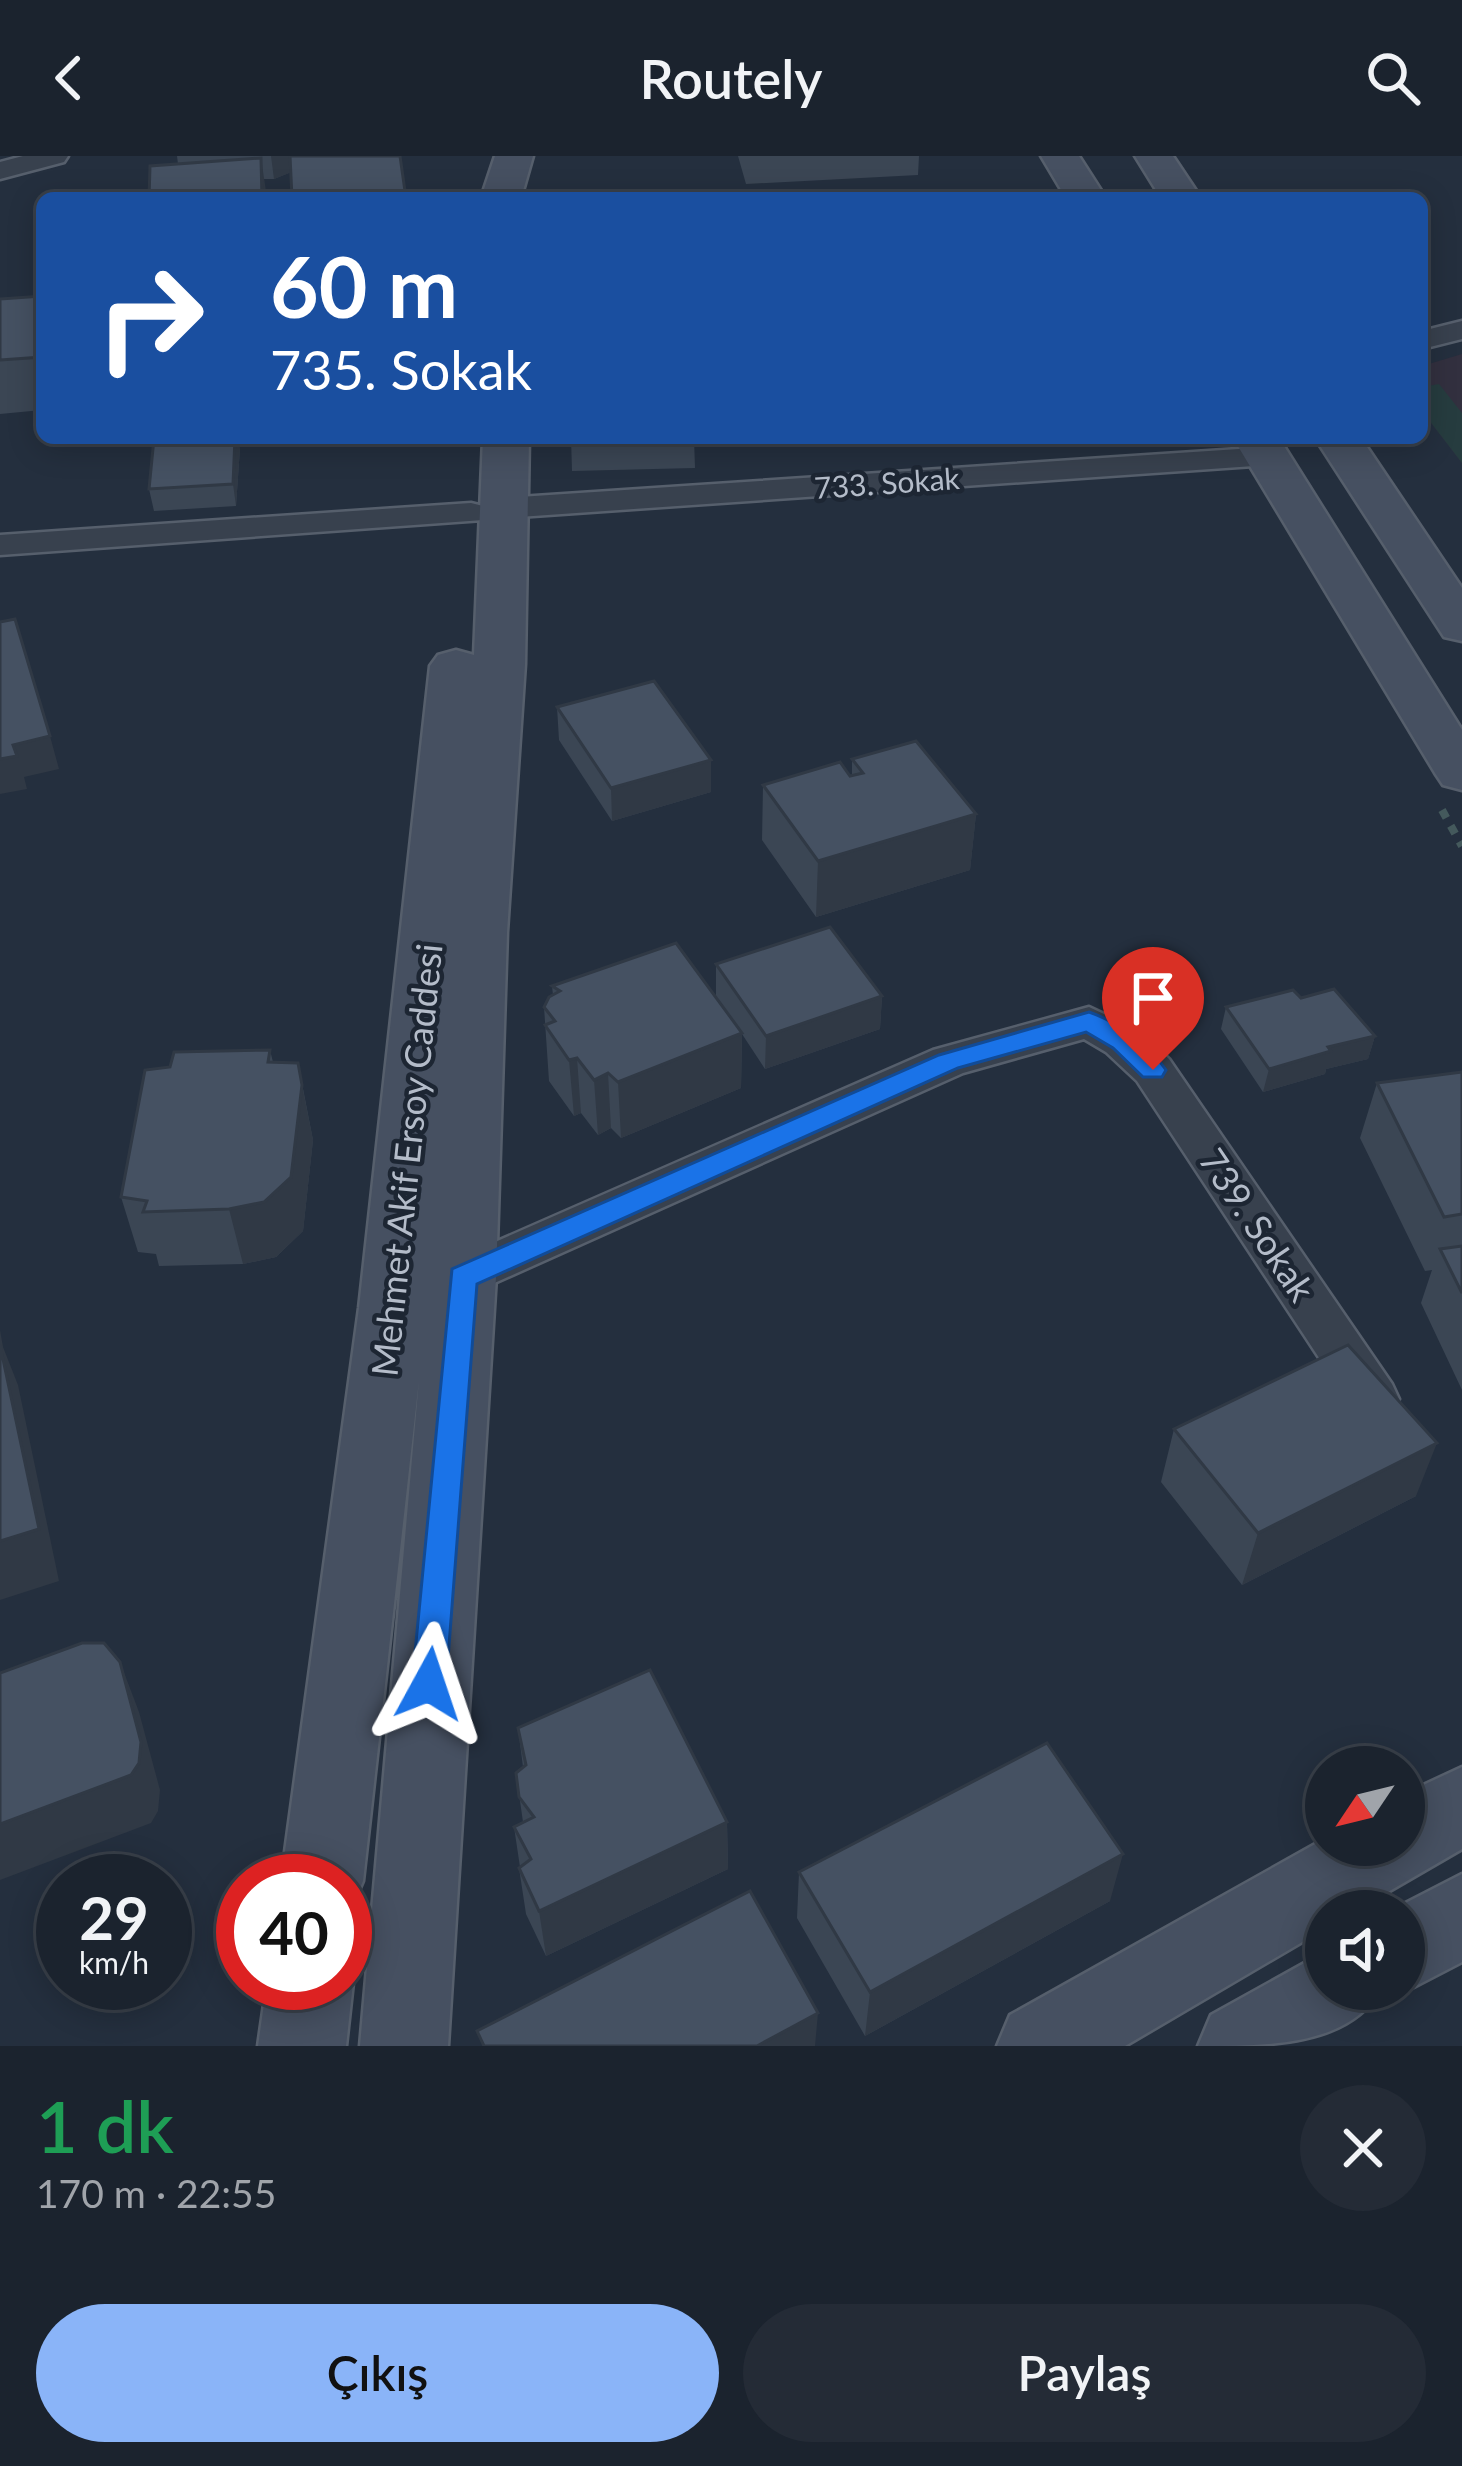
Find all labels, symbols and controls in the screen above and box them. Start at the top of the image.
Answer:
icon: back [36,45,102,111]
icon: search [1360,45,1426,111]
text: Routely [639,46,823,111]
text: 60 m [270,235,458,336]
icon: right [72,240,228,396]
text: 735. Sokak [270,337,532,402]
street label: 733. Sokak [813,459,961,505]
street label: Mehmet Akif Ersoy Caddesi [361,941,451,1378]
pin [1102,947,1204,1070]
icon: arrive [1120,965,1186,1031]
street label: 739. Sokak [1191,1140,1325,1310]
position arrow [366,1621,492,1747]
north arrow [1305,1746,1425,1866]
map controls [1305,1746,1425,2010]
speed limit sign: 40 [216,1854,372,2010]
text: 29 [79,1881,149,1953]
button: sound [1305,1890,1425,2010]
text: km/h [79,1944,149,1980]
text: 1 dk [36,2082,174,2168]
button: close [1300,2085,1426,2211]
text: 170 m · 22:55 [36,2170,276,2216]
button: Çıkış [36,2304,719,2442]
button: Paylaş [743,2304,1426,2442]

